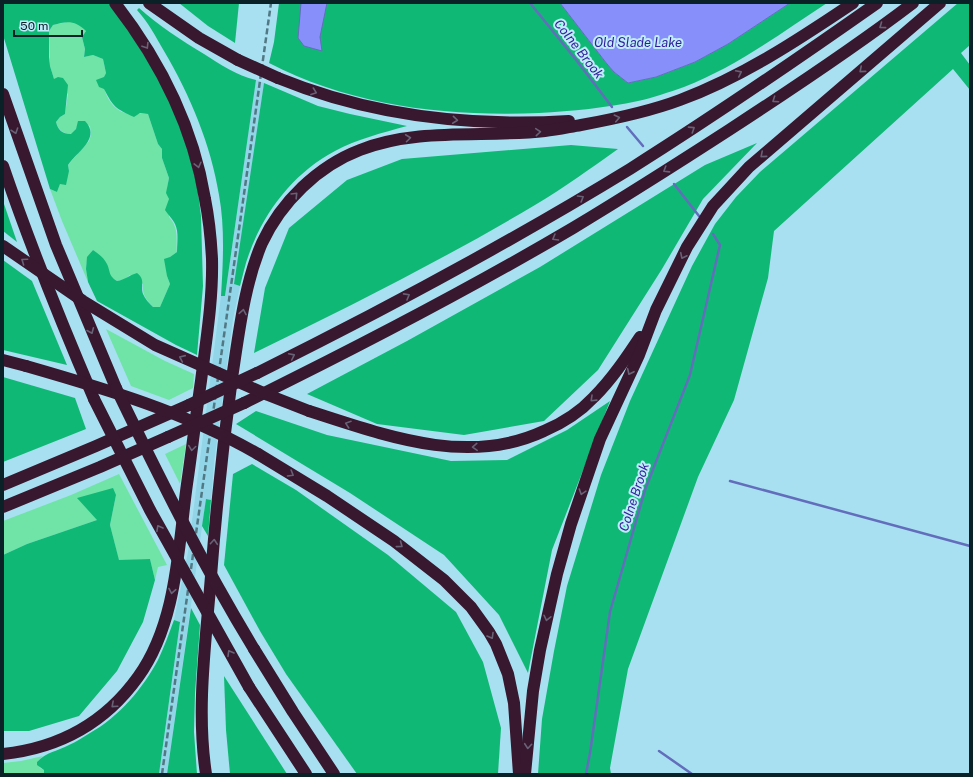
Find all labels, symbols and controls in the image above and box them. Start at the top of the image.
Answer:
scale bar [14,12,82,38]
water label: Colne Brook [551,16,607,82]
text: 50 m [20,19,48,33]
one-way arrow [879,21,886,28]
water label: Old Slade Lake [594,35,682,50]
one-way arrow [141,42,148,49]
one-way arrow [859,66,866,73]
one-way arrow [734,70,742,78]
one-way arrow [311,88,318,96]
one-way arrow [772,95,779,103]
one-way arrow [614,114,620,122]
one-way arrow [452,116,458,125]
one-way arrow [688,127,695,134]
one-way arrow [11,128,19,135]
one-way arrow [535,128,541,137]
one-way arrow [405,134,411,143]
one-way arrow [760,150,768,158]
one-way arrow [193,162,201,168]
one-way arrow [663,166,670,173]
one-way arrow [290,192,298,200]
one-way arrow [577,195,584,202]
one-way arrow [552,233,559,241]
one-way arrow [680,251,688,259]
one-way arrow [21,259,28,266]
one-way arrow [403,294,411,301]
one-way arrow [238,309,247,315]
one-way arrow [87,328,95,335]
one-way arrow [288,353,295,361]
one-way arrow [179,355,187,363]
one-way arrow [627,368,635,375]
one-way arrow [590,394,598,401]
one-way arrow [345,420,352,429]
one-way arrow [472,443,478,452]
one-way arrow [188,445,197,451]
water label: Colne Brook [616,461,652,533]
one-way arrow [287,469,294,476]
one-way arrow [578,489,586,496]
one-way arrow [157,525,164,532]
one-way arrow [209,539,218,545]
one-way arrow [395,541,402,548]
one-way arrow [168,588,177,594]
one-way arrow [544,615,552,621]
one-way arrow [487,632,494,639]
one-way arrow [227,650,234,658]
one-way arrow [111,700,119,707]
one-way arrow [524,743,533,749]

